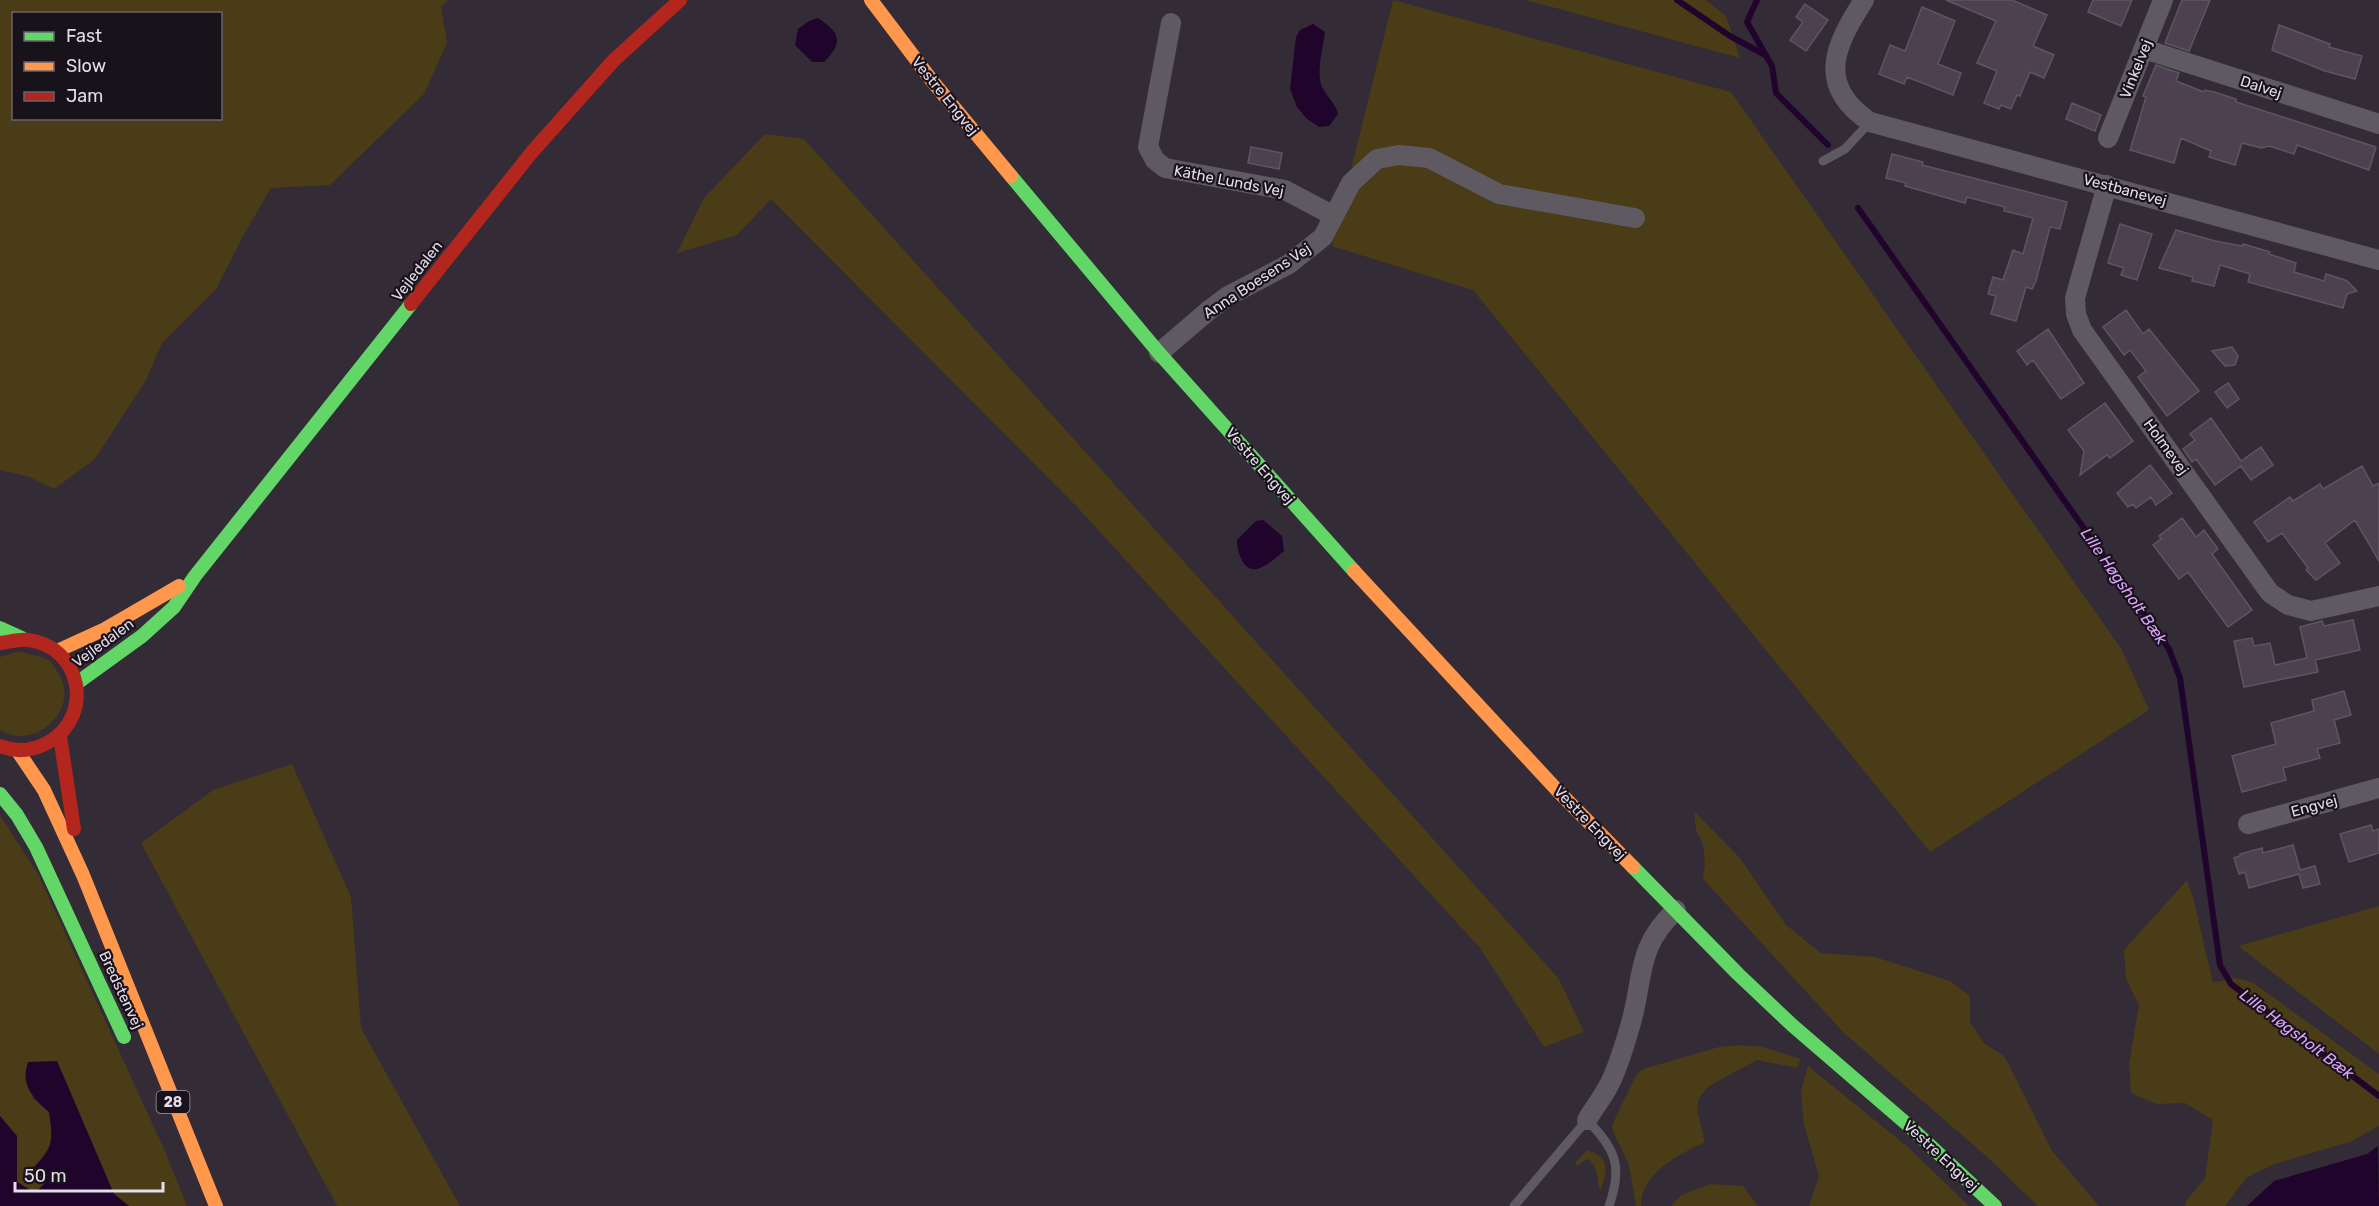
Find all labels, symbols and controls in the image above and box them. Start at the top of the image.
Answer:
legend [12,12,222,120]
text: Fast [66,25,102,47]
street label: Vinkelvej [2116,37,2156,101]
street label: Vestre Engvej [908,53,982,139]
text: Slow [66,55,106,77]
street label: Dalvej [2238,72,2284,102]
text: Jam [66,85,103,107]
street label: Käthe Lunds Vej [1172,162,1286,200]
street label: Vestbanevej [2081,170,2169,210]
street label: Vejledalen [388,237,446,305]
street label: Anna Boesens Vej [1200,240,1314,322]
street label: Holmevej [2140,416,2192,478]
street label: Vestre Engvej [1222,424,1298,508]
water label: Lille Høgsholt Bæk [2077,524,2172,649]
street label: Vejledalen [69,615,137,671]
street label: Vestre Engvej [1550,782,1630,864]
street label: Engvej [2289,791,2339,821]
street label: Bredstenvej [95,948,147,1032]
water label: Lille Høgsholt Bæk [2236,985,2358,1084]
road number: 28 [156,1091,190,1113]
street label: Vestre Engvej [1900,1117,1982,1195]
scale bar [15,1155,164,1193]
text: 50 m [24,1165,67,1187]

